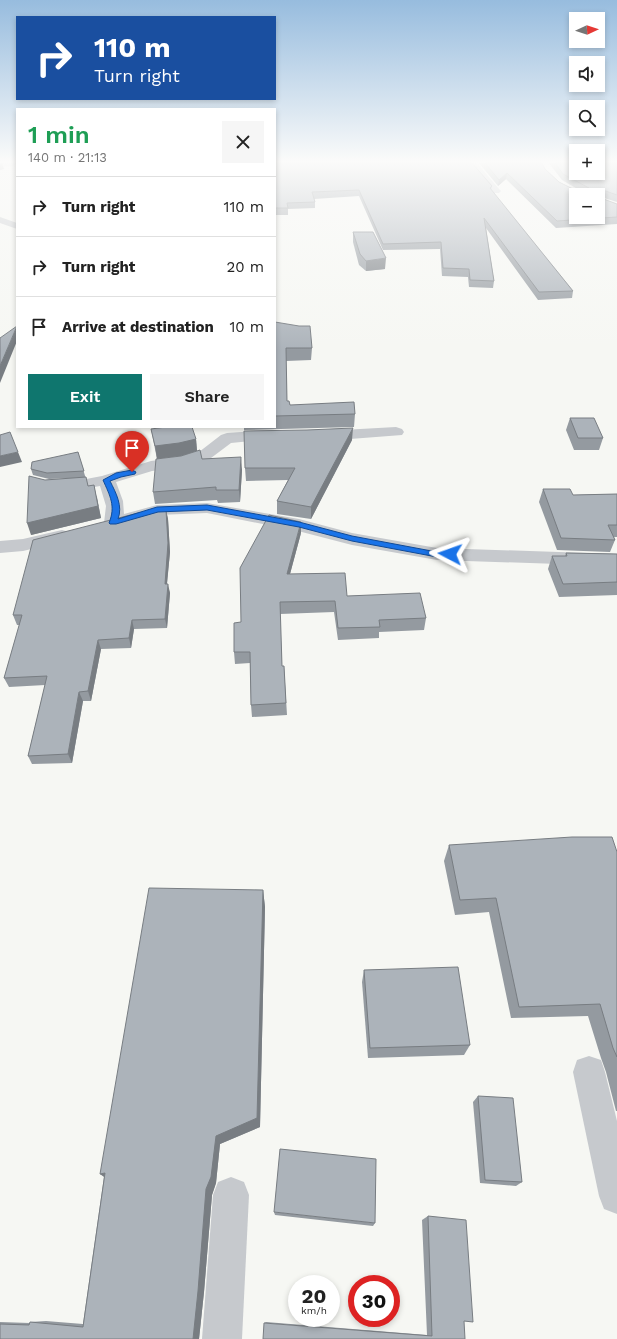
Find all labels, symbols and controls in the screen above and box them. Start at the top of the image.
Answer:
north arrow [569,12,605,48]
map controls [569,12,605,224]
text: 110 m [94,31,171,64]
icon: right [28,32,80,84]
button: sound [569,56,605,92]
text: Turn right [94,65,180,86]
button: search [569,100,605,136]
text: 1 min [28,121,90,149]
button: close [222,121,264,163]
button: + [569,144,605,180]
text: 140 m · 21:13 [28,150,107,165]
button: − [569,188,605,224]
icon: right [28,196,50,218]
text: Turn right [62,198,135,216]
text: 110 m [224,198,264,216]
icon: right [28,256,50,278]
text: Turn right [62,258,135,276]
text: 20 m [227,258,264,276]
icon: arrive [28,316,50,338]
text: Arrive at destination [62,318,214,336]
text: 10 m [229,318,264,336]
button: Exit [28,374,142,420]
button: Share [150,374,264,420]
pin [115,431,149,472]
icon: arrive [121,437,143,459]
position arrow [429,533,471,575]
speed limit sign: 30 [348,1275,400,1327]
text: 20 [302,1284,326,1308]
text: km/h [301,1305,327,1316]

